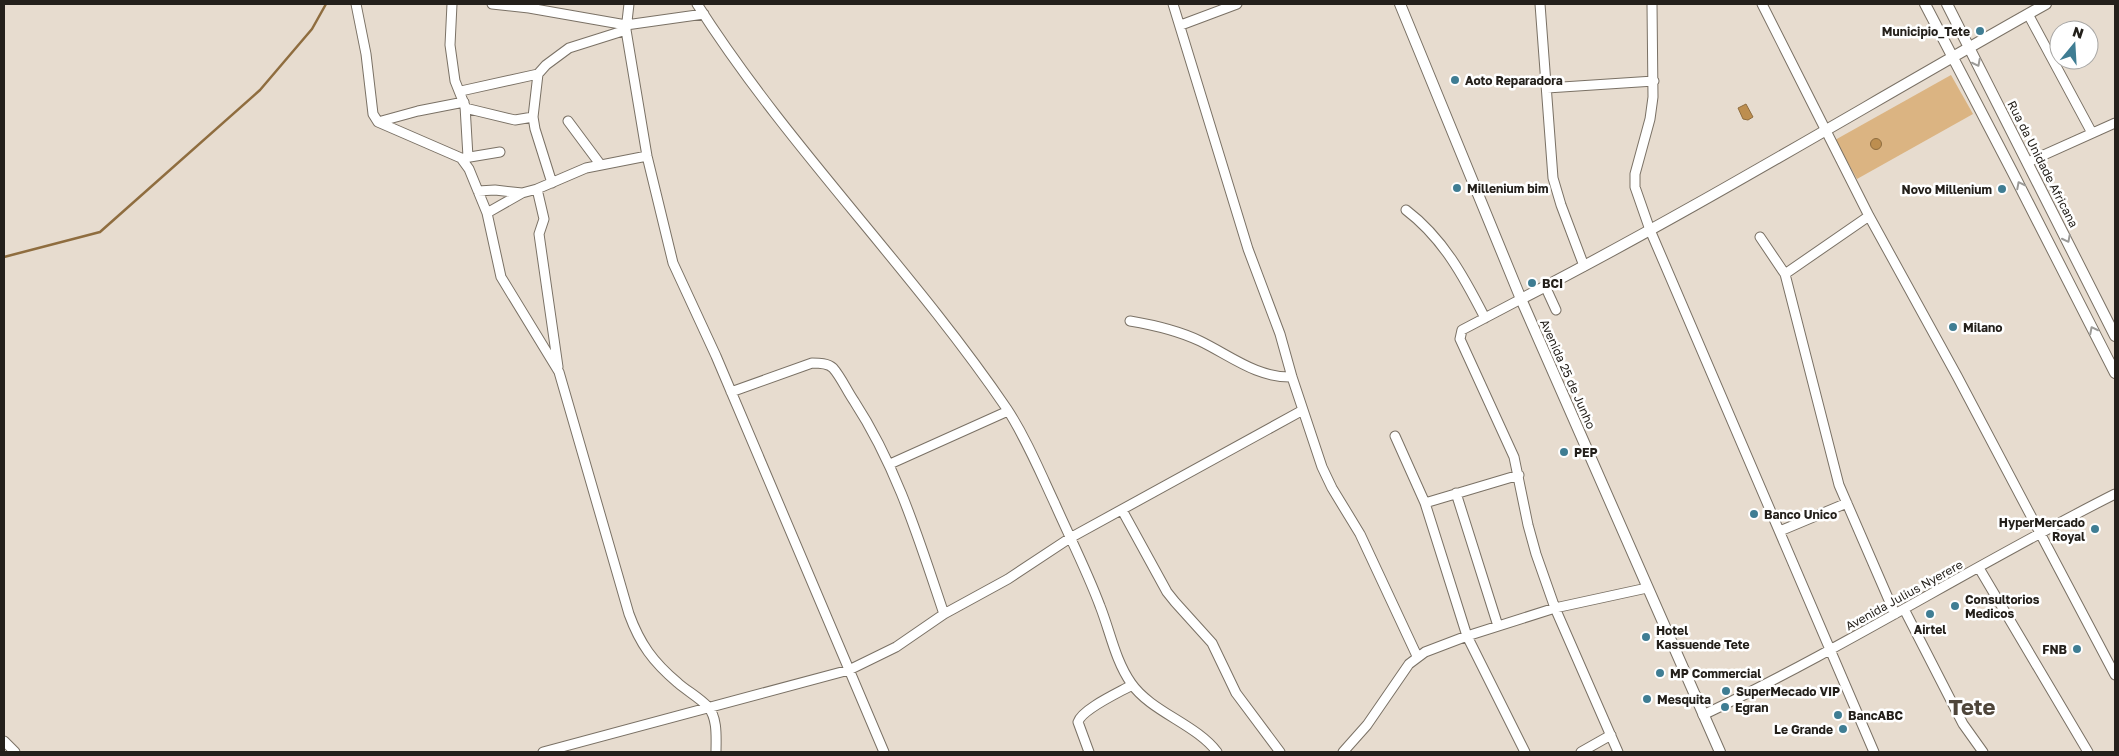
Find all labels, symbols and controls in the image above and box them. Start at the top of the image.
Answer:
north arrow [2049,20,2099,70]
text: N [2070,22,2086,42]
place label: Municipio_Tete [1882,24,1970,39]
marker: Municipio_Tete [1974,25,1986,37]
one-way arrow [1971,58,1981,67]
place label: Aoto Reparadora [1465,73,1563,88]
marker: Aoto Reparadora [1449,74,1461,86]
street label: Rua da Unidade Africana [2004,98,2082,230]
place label: Millenium bim [1467,181,1548,196]
one-way arrow [2016,181,2026,190]
marker: Millenium bim [1451,182,1463,194]
place label: Novo Millenium [1902,182,1992,197]
marker: Novo Millenium [1996,183,2008,195]
one-way arrow [2061,234,2071,243]
place label: BCI [1542,276,1563,291]
marker: BCI [1526,277,1538,289]
street label: Avenida 25 de Junho [1537,317,1599,431]
place label: Milano [1963,320,2002,335]
marker: Milano [1947,321,1959,333]
one-way arrow [2089,326,2099,335]
place label: PEP [1574,445,1598,460]
marker: PEP [1558,446,1570,458]
place label: Banco Unico [1764,507,1837,522]
marker: Banco Unico [1748,508,1760,520]
place label: HyperMercado Royal [1999,515,2085,544]
marker: HyperMercado Royal [2089,523,2101,535]
street label: Avenida Julius Nyerere [1843,556,1965,633]
place label: Consultorios Medicos [1965,592,2040,621]
marker: Consultorios Medicos [1949,600,1961,612]
marker: Airtel [1924,608,1936,620]
place label: Airtel [1914,622,1946,637]
place label: Hotel Kassuende Tete [1656,623,1750,652]
marker: Hotel Kassuende Tete [1640,631,1652,643]
place label: FNB [2042,642,2068,657]
marker: FNB [2071,643,2083,655]
place label: MP Commercial [1670,666,1761,681]
marker: MP Commercial [1654,667,1666,679]
place label: SuperMecado VIP [1736,684,1840,699]
marker: SuperMecado VIP [1720,685,1732,697]
place label: Mesquita [1657,692,1711,707]
marker: Mesquita [1641,693,1653,705]
district label: Tete [1948,693,1996,720]
place label: Egran [1735,700,1769,715]
marker: Egran [1719,701,1731,713]
place label: BancABC [1848,708,1904,723]
marker: BancABC [1832,709,1844,721]
place label: Le Grande [1774,722,1833,737]
marker: Le Grande [1837,723,1849,735]

